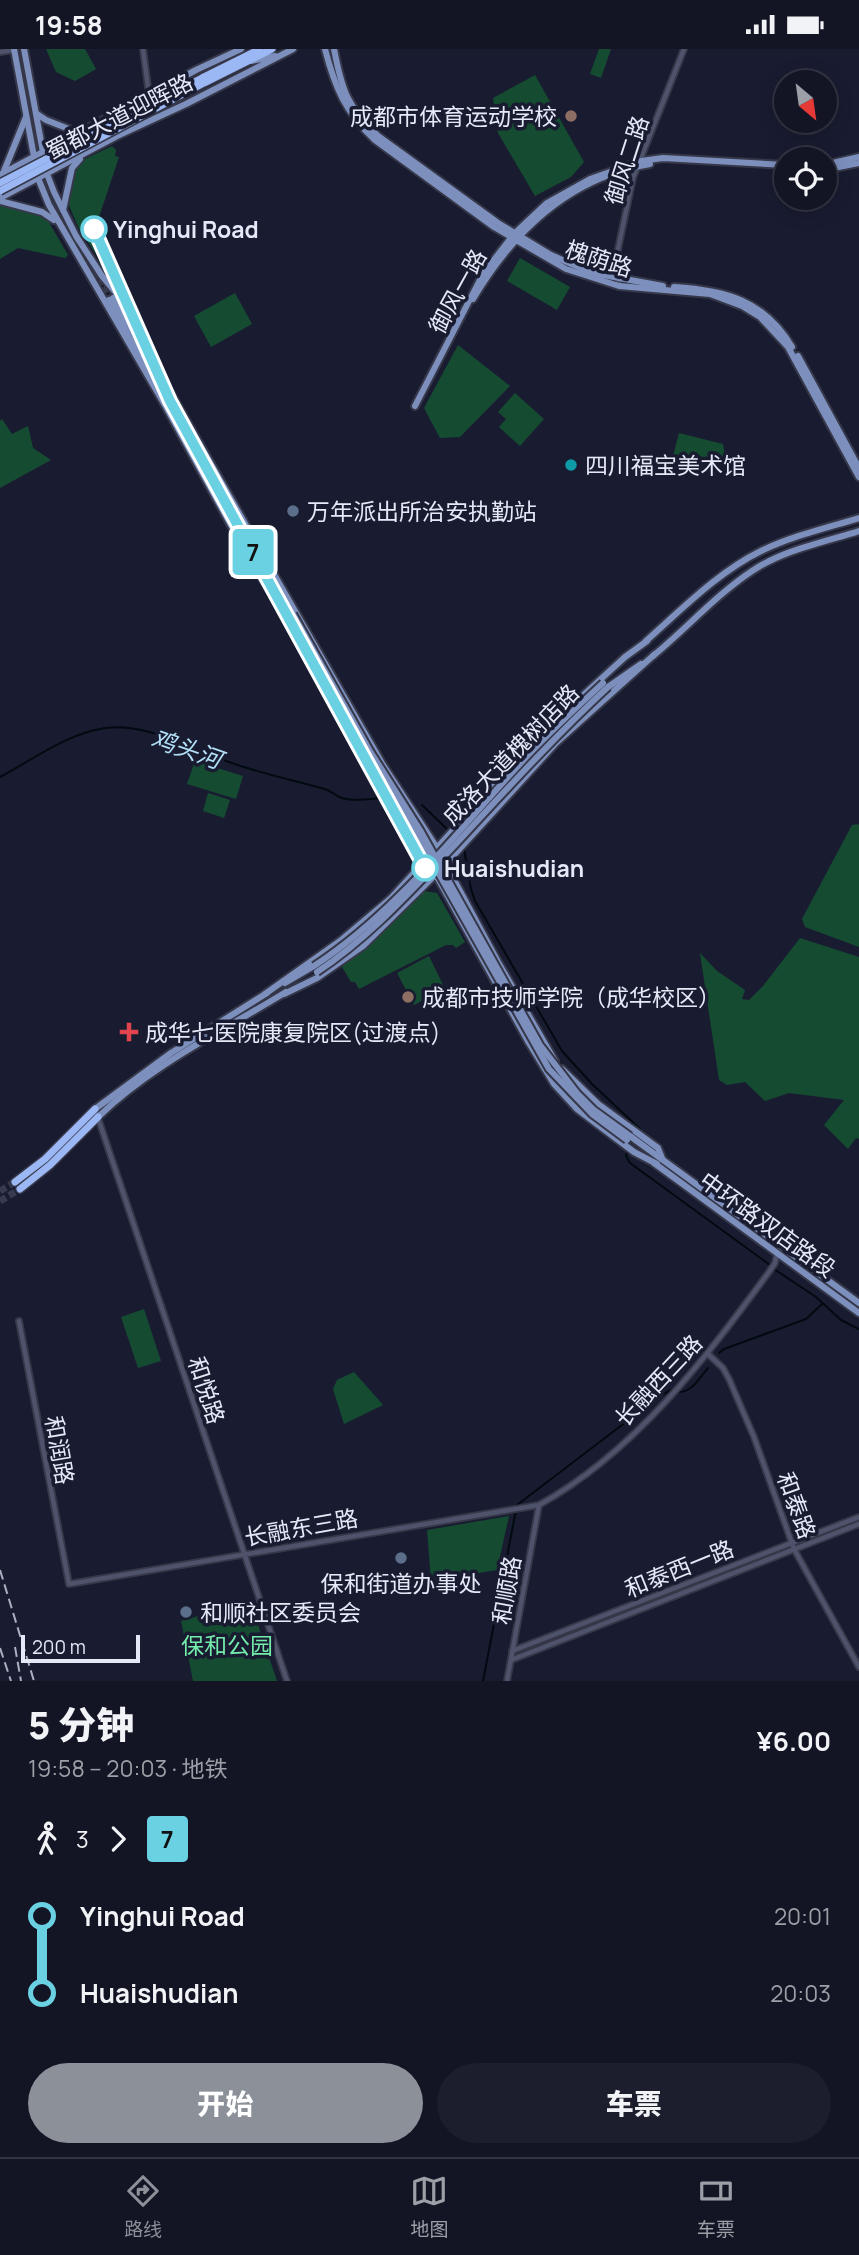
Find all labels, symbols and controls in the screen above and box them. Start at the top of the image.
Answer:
text: 19:58 [35,7,103,43]
street label: 蜀都大道迎晖路 [40,65,198,167]
north arrow [774,70,836,133]
map controls [774,70,837,210]
place label: 成都市体育运动学校 [350,100,557,132]
marker: 成都市体育运动学校 [563,108,579,124]
street label: 御风二路 [597,111,655,209]
button: locate [774,147,837,210]
place label: Yinghui Road [113,213,259,245]
marker: Yinghui Road [81,216,107,242]
street label: 槐荫路 [561,232,637,284]
street label: 御风一路 [421,243,493,339]
place label: 四川福宝美术馆 [585,449,746,481]
marker: 四川福宝美术馆 [563,457,579,473]
place label: 万年派出所治安执勤站 [307,495,537,527]
marker: 万年派出所治安执勤站 [285,503,301,519]
line badge: 7 [230,529,276,575]
text: 7 [247,535,259,568]
street label: 成洛大道槐树店路 [435,677,585,831]
water label: 鸡头河 [148,721,230,777]
place label: Huaishudian [444,852,584,884]
marker: Huaishudian [412,855,438,881]
place label: 成都市技师学院（成华校区） [422,981,721,1013]
marker: 成都市技师学院（成华校区） [400,989,416,1005]
place label: 成华七医院康复院区(过渡点) [145,1016,441,1048]
marker: 成华七医院康复院区(过渡点) [119,1022,139,1042]
street label: 中环路双店路段 [693,1164,843,1284]
street label: 长融西三路 [607,1327,709,1433]
street label: 和悦路 [181,1352,233,1428]
street label: 和润路 [38,1413,82,1487]
street label: 和泰路 [770,1467,824,1543]
street label: 长融东三路 [242,1501,360,1553]
street label: 和泰西一路 [620,1532,738,1604]
marker: 保和街道办事处 [393,1550,409,1566]
street label: 和顺路 [484,1553,528,1627]
place label: 保和街道办事处 [321,1567,482,1599]
place label: 和顺社区委员会 [200,1596,361,1628]
marker: 和顺社区委员会 [178,1604,194,1620]
park label: 保和公园 [181,1629,273,1661]
scale bar [21,1632,140,1664]
text: 200 m [32,1634,86,1660]
text: 5 分钟 [28,1698,134,1750]
text: ¥6.00 [757,1723,831,1759]
text: 19:58 – 20:03 · 地铁 [28,1752,228,1784]
icon: walk [28,1820,66,1858]
icon: forward [99,1820,137,1858]
text: 7 [161,1822,174,1855]
text: 3 [76,1823,89,1855]
text: Yinghui Road [80,1898,245,1934]
text: 20:01 [774,1900,831,1932]
text: Huaishudian [80,1975,238,2011]
text: 20:03 [770,1977,831,2009]
button: 开始 [28,2063,423,2143]
button: 车票 [437,2063,831,2143]
tab: 路线 [124,2172,162,2242]
tab: 地图 [410,2172,449,2242]
tab: 车票 [697,2172,735,2242]

